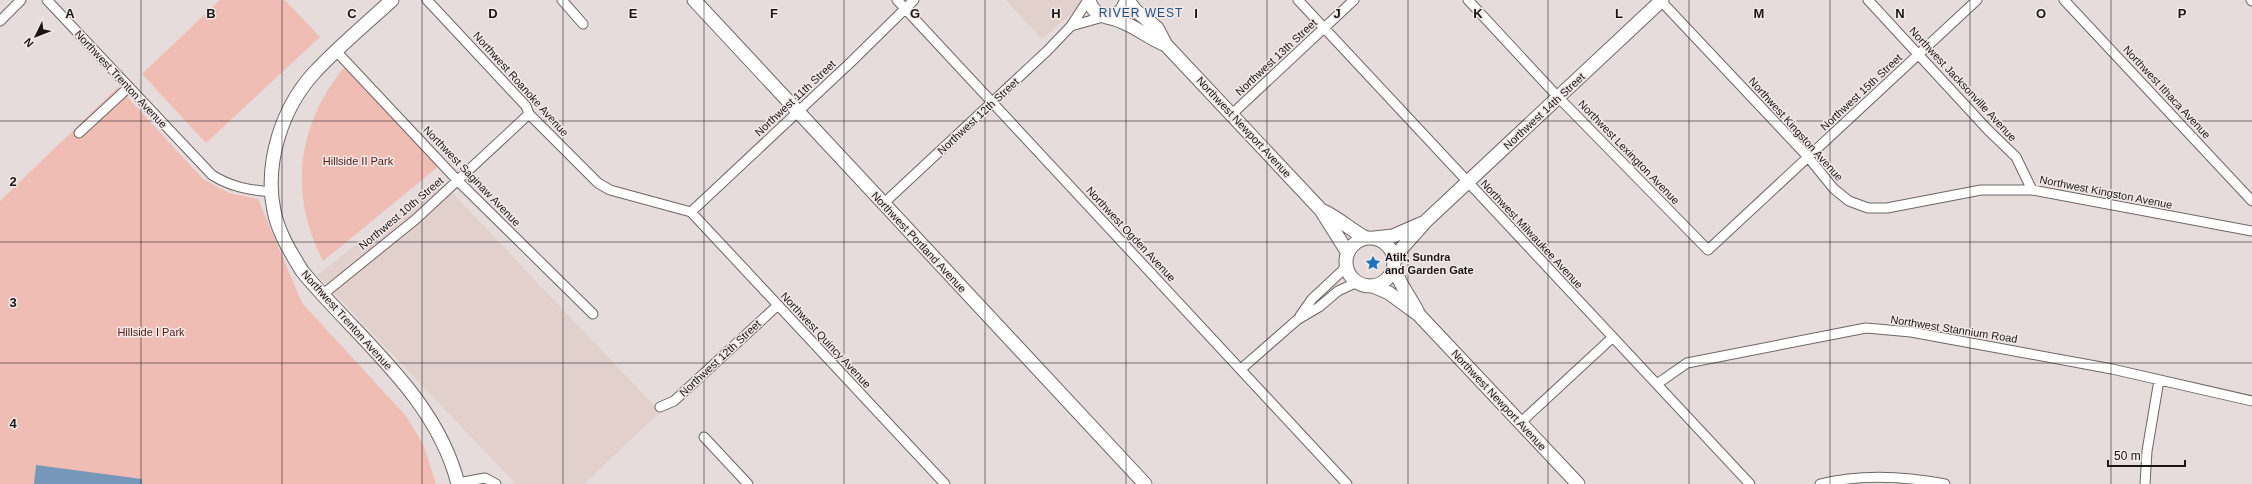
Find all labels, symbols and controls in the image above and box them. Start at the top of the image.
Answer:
text: A [65,6,75,21]
text: B [206,6,216,21]
text: C [347,6,357,21]
text: D [488,6,498,21]
text: E [629,6,638,21]
text: F [770,6,778,21]
text: G [910,6,920,21]
text: H [1051,6,1061,21]
district label: RIVER WEST [1099,6,1183,20]
text: I [1194,6,1198,21]
text: J [1333,6,1341,21]
text: K [1473,6,1483,21]
text: L [1615,6,1623,21]
text: M [1754,6,1764,21]
text: N [1895,6,1905,21]
text: O [2036,6,2046,21]
text: P [2178,6,2187,21]
north arrow [16,16,56,56]
street label: Northwest 13th Street [1233,16,1319,98]
street label: Northwest Jacksonville Avenue [1907,25,2019,143]
street label: Northwest Trenton Avenue [72,28,170,130]
street label: Northwest Roanoke Avenue [471,29,571,139]
text: N [22,36,36,50]
street label: Northwest Ithaca Avenue [2121,43,2213,141]
street label: Northwest 15th Street [1818,51,1904,133]
street label: Northwest 11th Street [752,58,838,138]
street label: Northwest 14th Street [1501,70,1587,152]
street label: Northwest Newport Avenue [1194,74,1294,180]
street label: Northwest 12th Street [935,75,1021,157]
street label: Northwest Kingston Avenue [1746,75,1846,183]
street label: Northwest Lexington Avenue [1576,98,1682,206]
street label: Northwest Saginaw Avenue [421,124,523,228]
park label: Hillside II Park [323,155,394,167]
street label: Northwest Kingston Avenue [2039,173,2173,211]
text: 2 [9,174,17,189]
street label: Northwest 10th Street [356,174,446,252]
street label: Northwest Milwaukee Avenue [1478,177,1586,291]
street label: Northwest Ogden Avenue [1084,184,1178,284]
street label: Northwest Portland Avenue [869,189,969,295]
place label: Atilt, Sundra and Garden Gate [1385,251,1474,276]
place icon: Atilt, Sundra and Garden Gate [1364,254,1382,272]
street label: Northwest Trenton Avenue [299,268,395,372]
street label: Northwest Quincy Avenue [779,290,873,390]
text: 3 [9,295,17,310]
street label: Northwest Stannium Road [1890,313,2018,345]
street label: Northwest 12th Street [677,317,763,399]
park label: Hillside I Park [117,326,185,338]
street label: Northwest Newport Avenue [1449,347,1549,453]
text: 4 [9,416,17,431]
scale bar [2108,442,2185,468]
text: 50 m [2114,449,2141,463]

